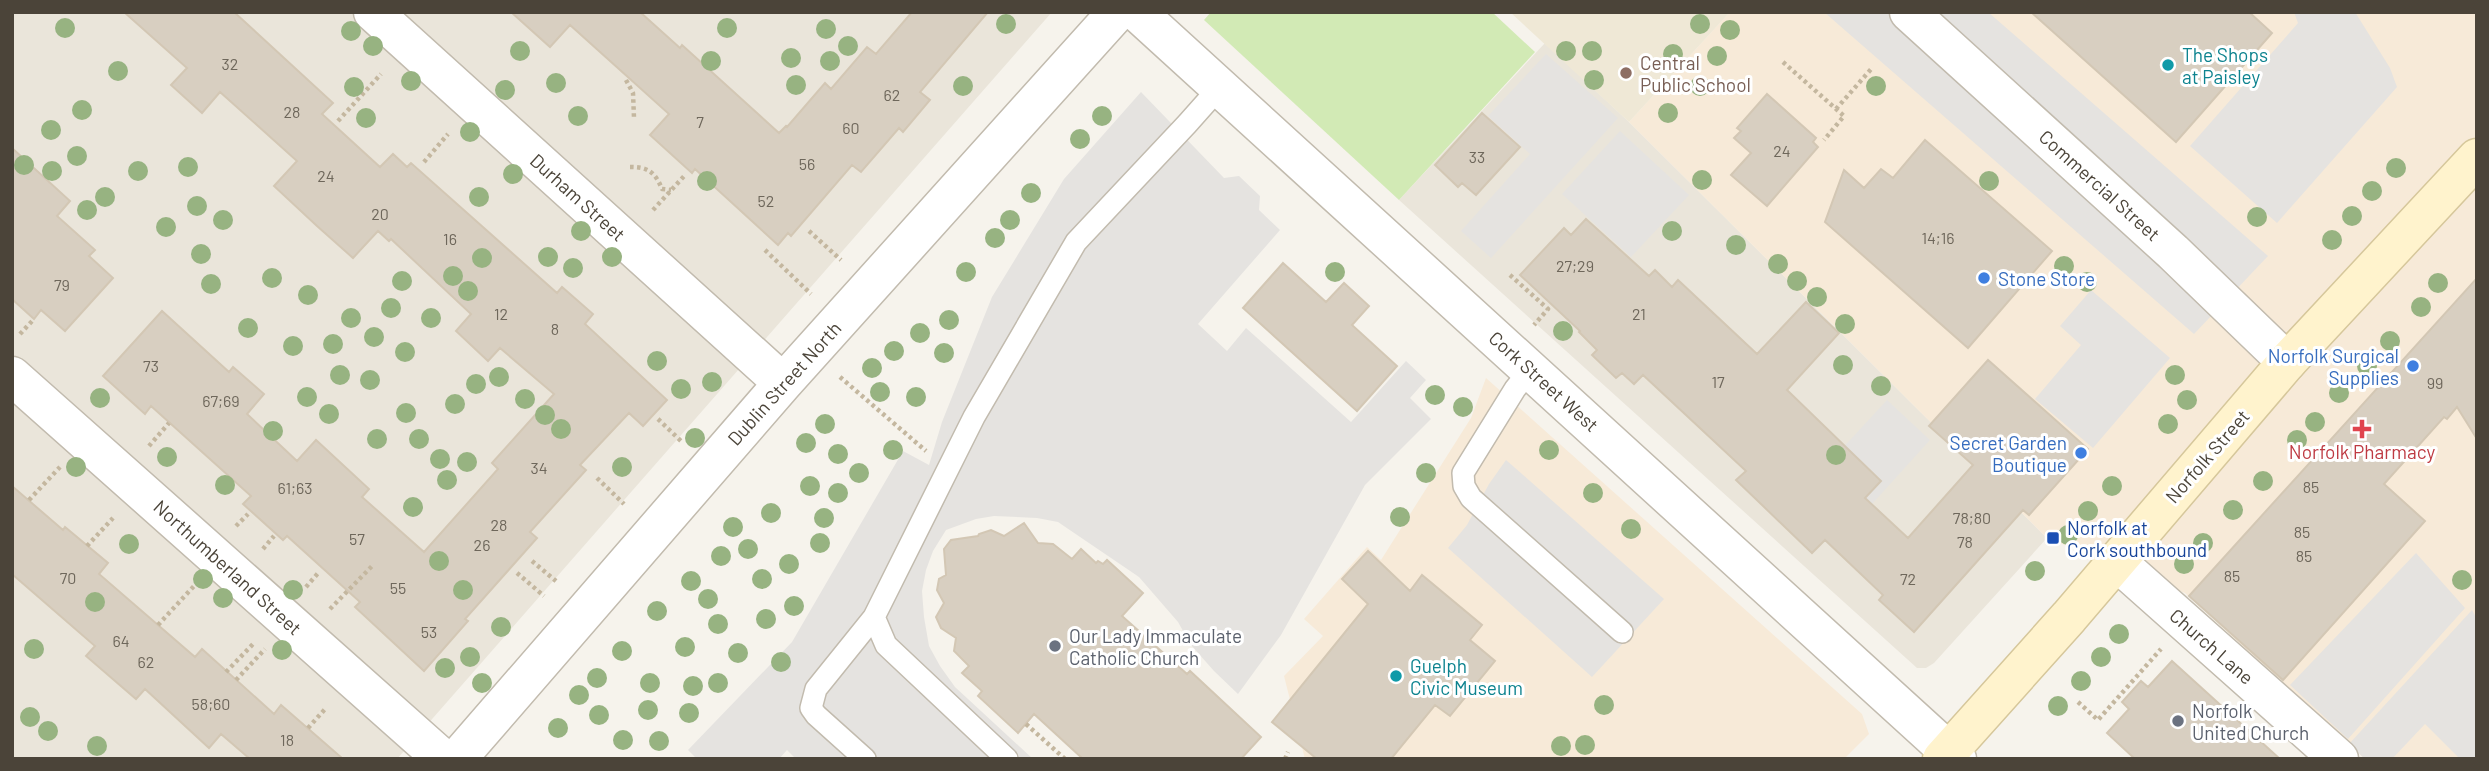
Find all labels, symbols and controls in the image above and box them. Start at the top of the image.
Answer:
place label: The Shops at Paisley [2182,43,2268,88]
place label: Central Public School [1640,51,1751,96]
house number: 32 [222,54,238,73]
marker: The Shops at Paisley [2160,57,2176,73]
marker: Central Public School [1618,65,1634,81]
house number: 62 [884,85,900,104]
house number: 28 [284,102,300,121]
house number: 7 [696,112,704,131]
house number: 60 [842,118,860,137]
street label: Commercial Street [2035,125,2165,245]
house number: 24 [1773,141,1791,160]
house number: 33 [1469,147,1485,166]
street label: Durham Street [526,148,630,246]
house number: 56 [799,154,815,173]
house number: 24 [317,166,335,185]
house number: 52 [758,191,774,210]
house number: 20 [371,204,389,223]
house number: 14;16 [1921,228,1955,247]
house number: 16 [443,229,457,248]
house number: 27;29 [1556,256,1594,275]
place label: Stone Store [1998,267,2095,290]
marker: Stone Store [1976,270,1992,286]
house number: 79 [54,275,70,294]
house number: 12 [494,304,508,323]
house number: 21 [1632,304,1646,323]
street label: Dublin Street North [722,316,846,450]
house number: 8 [551,319,559,338]
street label: Cork Street West [1484,326,1604,436]
place label: Norfolk Surgical Supplies [2268,344,2399,389]
house number: 73 [143,356,159,375]
marker: Norfolk Surgical Supplies [2405,358,2421,374]
house number: 17 [1711,372,1725,391]
house number: 99 [2427,373,2443,392]
house number: 67;69 [202,391,240,410]
street label: Norfolk Street [2160,405,2254,507]
marker: Norfolk Pharmacy [2354,421,2370,437]
place label: Secret Garden Boutique [1950,431,2067,476]
place label: Norfolk Pharmacy [2289,440,2435,463]
marker: Secret Garden Boutique [2073,445,2089,461]
house number: 34 [530,458,548,477]
house number: 85 [2303,477,2319,496]
house number: 61;63 [277,478,313,497]
street label: Northumberland Street [149,495,307,639]
house number: 78;80 [1953,508,1991,527]
house number: 28 [491,515,507,534]
place label: Norfolk at Cork southbound [2067,516,2207,561]
house number: 85 [2294,522,2310,541]
house number: 57 [349,529,365,548]
marker: Norfolk at Cork southbound [2045,530,2061,546]
house number: 78 [1957,532,1973,551]
house number: 26 [474,535,490,554]
house number: 85 [2296,546,2312,565]
house number: 85 [2224,566,2240,585]
house number: 70 [60,568,76,587]
house number: 72 [1900,569,1916,588]
house number: 55 [390,578,406,597]
street label: Church Lane [2165,603,2259,689]
house number: 53 [421,622,437,641]
place label: Our Lady Immaculate Catholic Church [1069,624,1242,669]
house number: 64 [112,631,130,650]
marker: Our Lady Immaculate Catholic Church [1047,638,1063,654]
house number: 62 [138,652,154,671]
place label: Guelph Civic Museum [1410,654,1523,699]
marker: Guelph Civic Museum [1388,668,1404,684]
house number: 58;60 [192,694,230,713]
place label: Norfolk United Church [2192,699,2309,744]
marker: Norfolk United Church [2170,713,2186,729]
house number: 18 [280,730,294,749]

